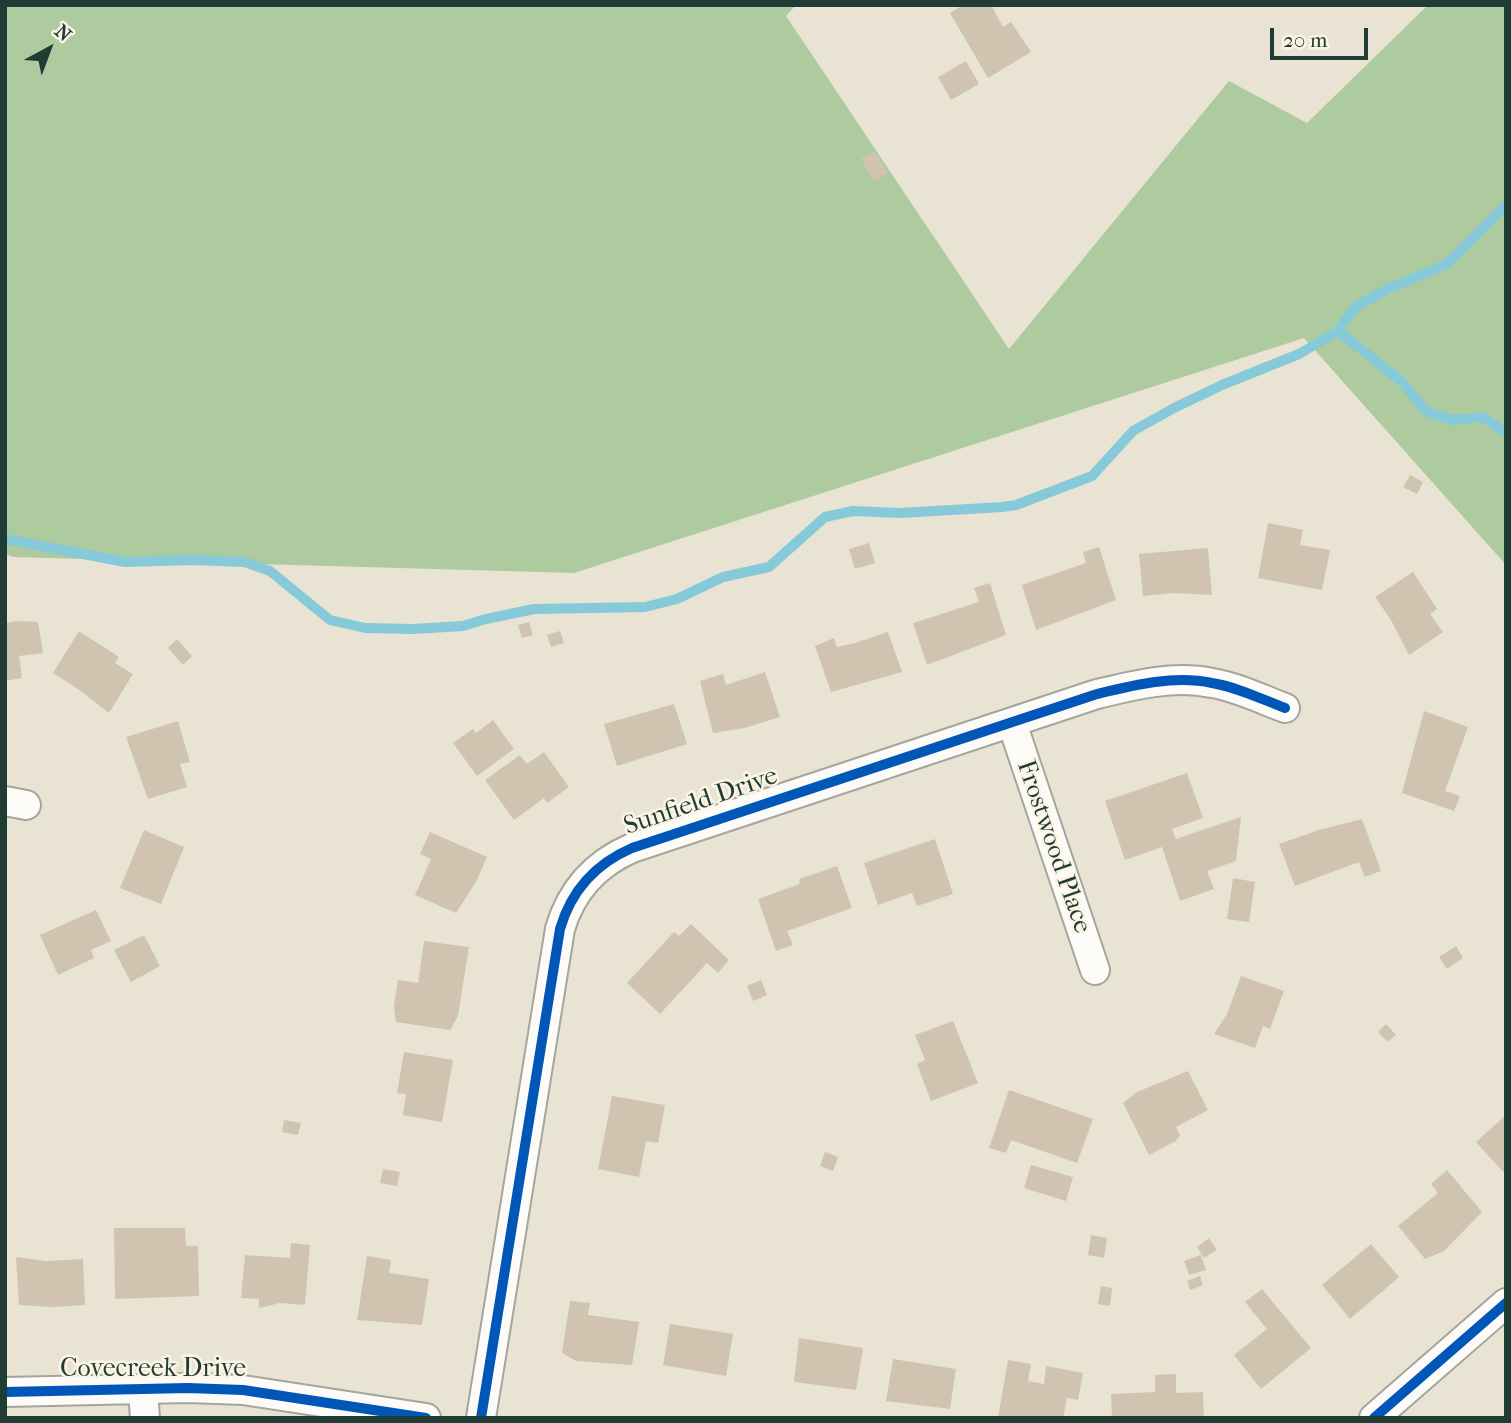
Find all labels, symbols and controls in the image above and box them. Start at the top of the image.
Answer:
north arrow [14,14,84,84]
scale bar [1273,14,1371,58]
text: N [50,20,75,46]
text: 20 m [1283,28,1327,52]
street label: Frostwood Place [1009,756,1097,938]
street label: Sunfield Drive [620,761,782,843]
street label: Covecreek Drive [60,1354,246,1386]

